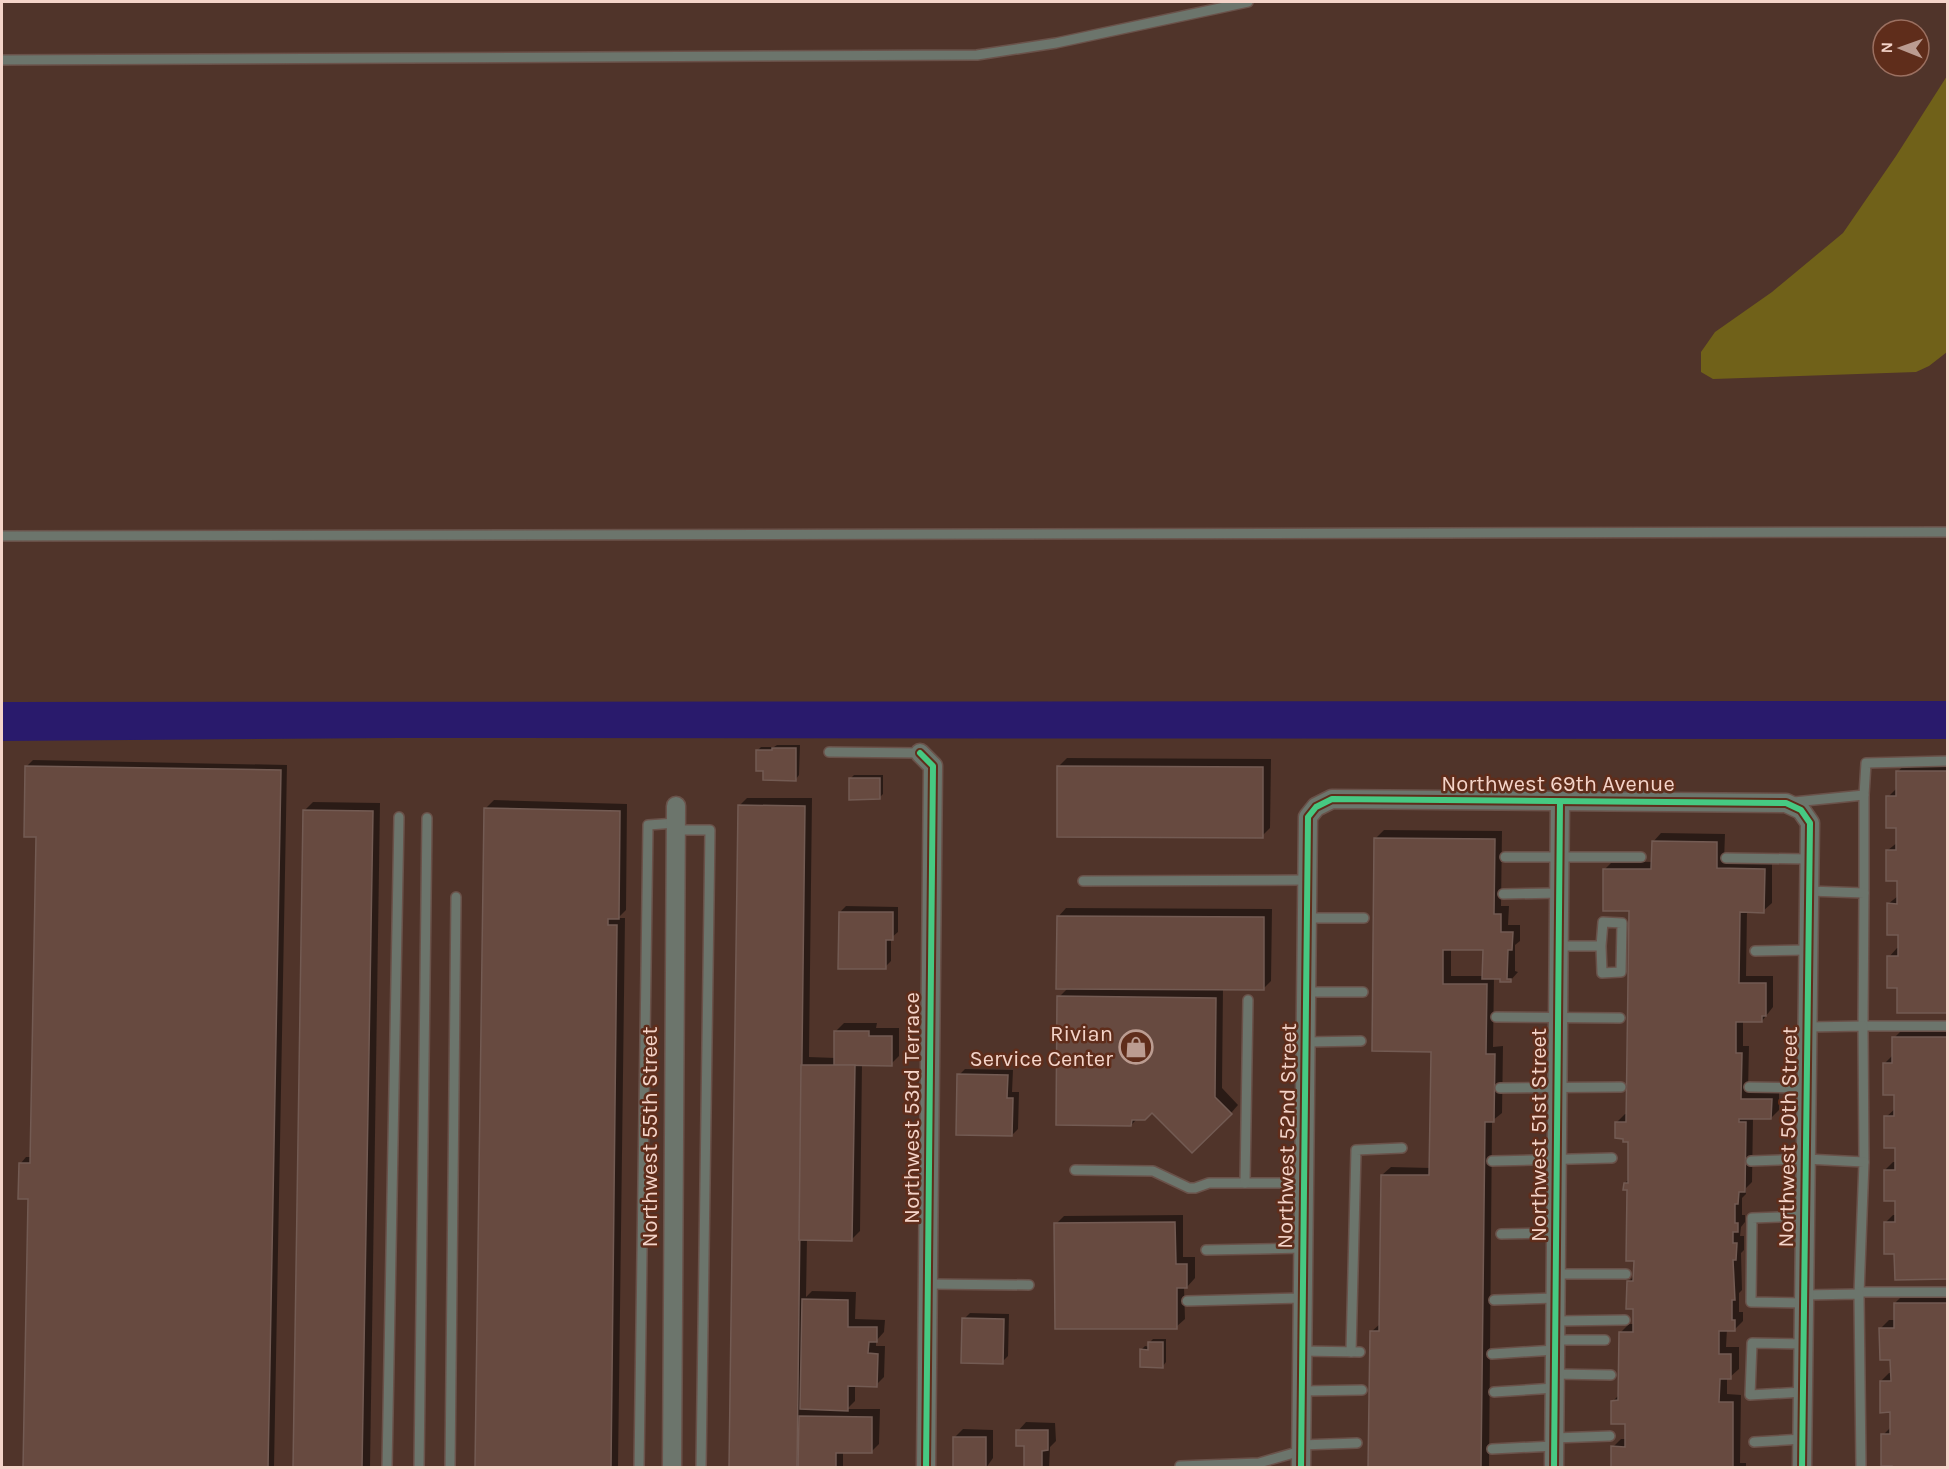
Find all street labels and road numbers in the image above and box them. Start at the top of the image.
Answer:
street label: Northwest 69th Avenue [1441,771,1675,797]
street label: Northwest 53rd Terrace [899,992,925,1224]
street label: Northwest 52nd Street [1272,1023,1302,1249]
street label: Northwest 50th Street [1773,1026,1803,1248]
street label: Northwest 55th Street [637,1027,663,1247]
street label: Northwest 51st Street [1526,1028,1552,1242]

